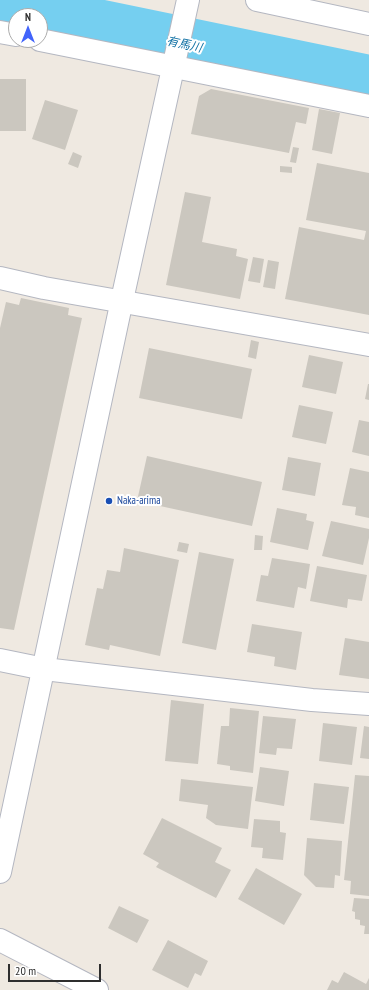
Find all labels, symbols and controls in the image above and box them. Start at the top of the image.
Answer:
north arrow [8,8,48,48]
text: N [25,10,31,24]
water label: 有馬川 [165,34,203,56]
place label: Naka-arima [117,494,161,508]
marker: Naka-arima [104,496,114,506]
scale bar [10,956,103,982]
text: 20 m [15,963,36,978]

